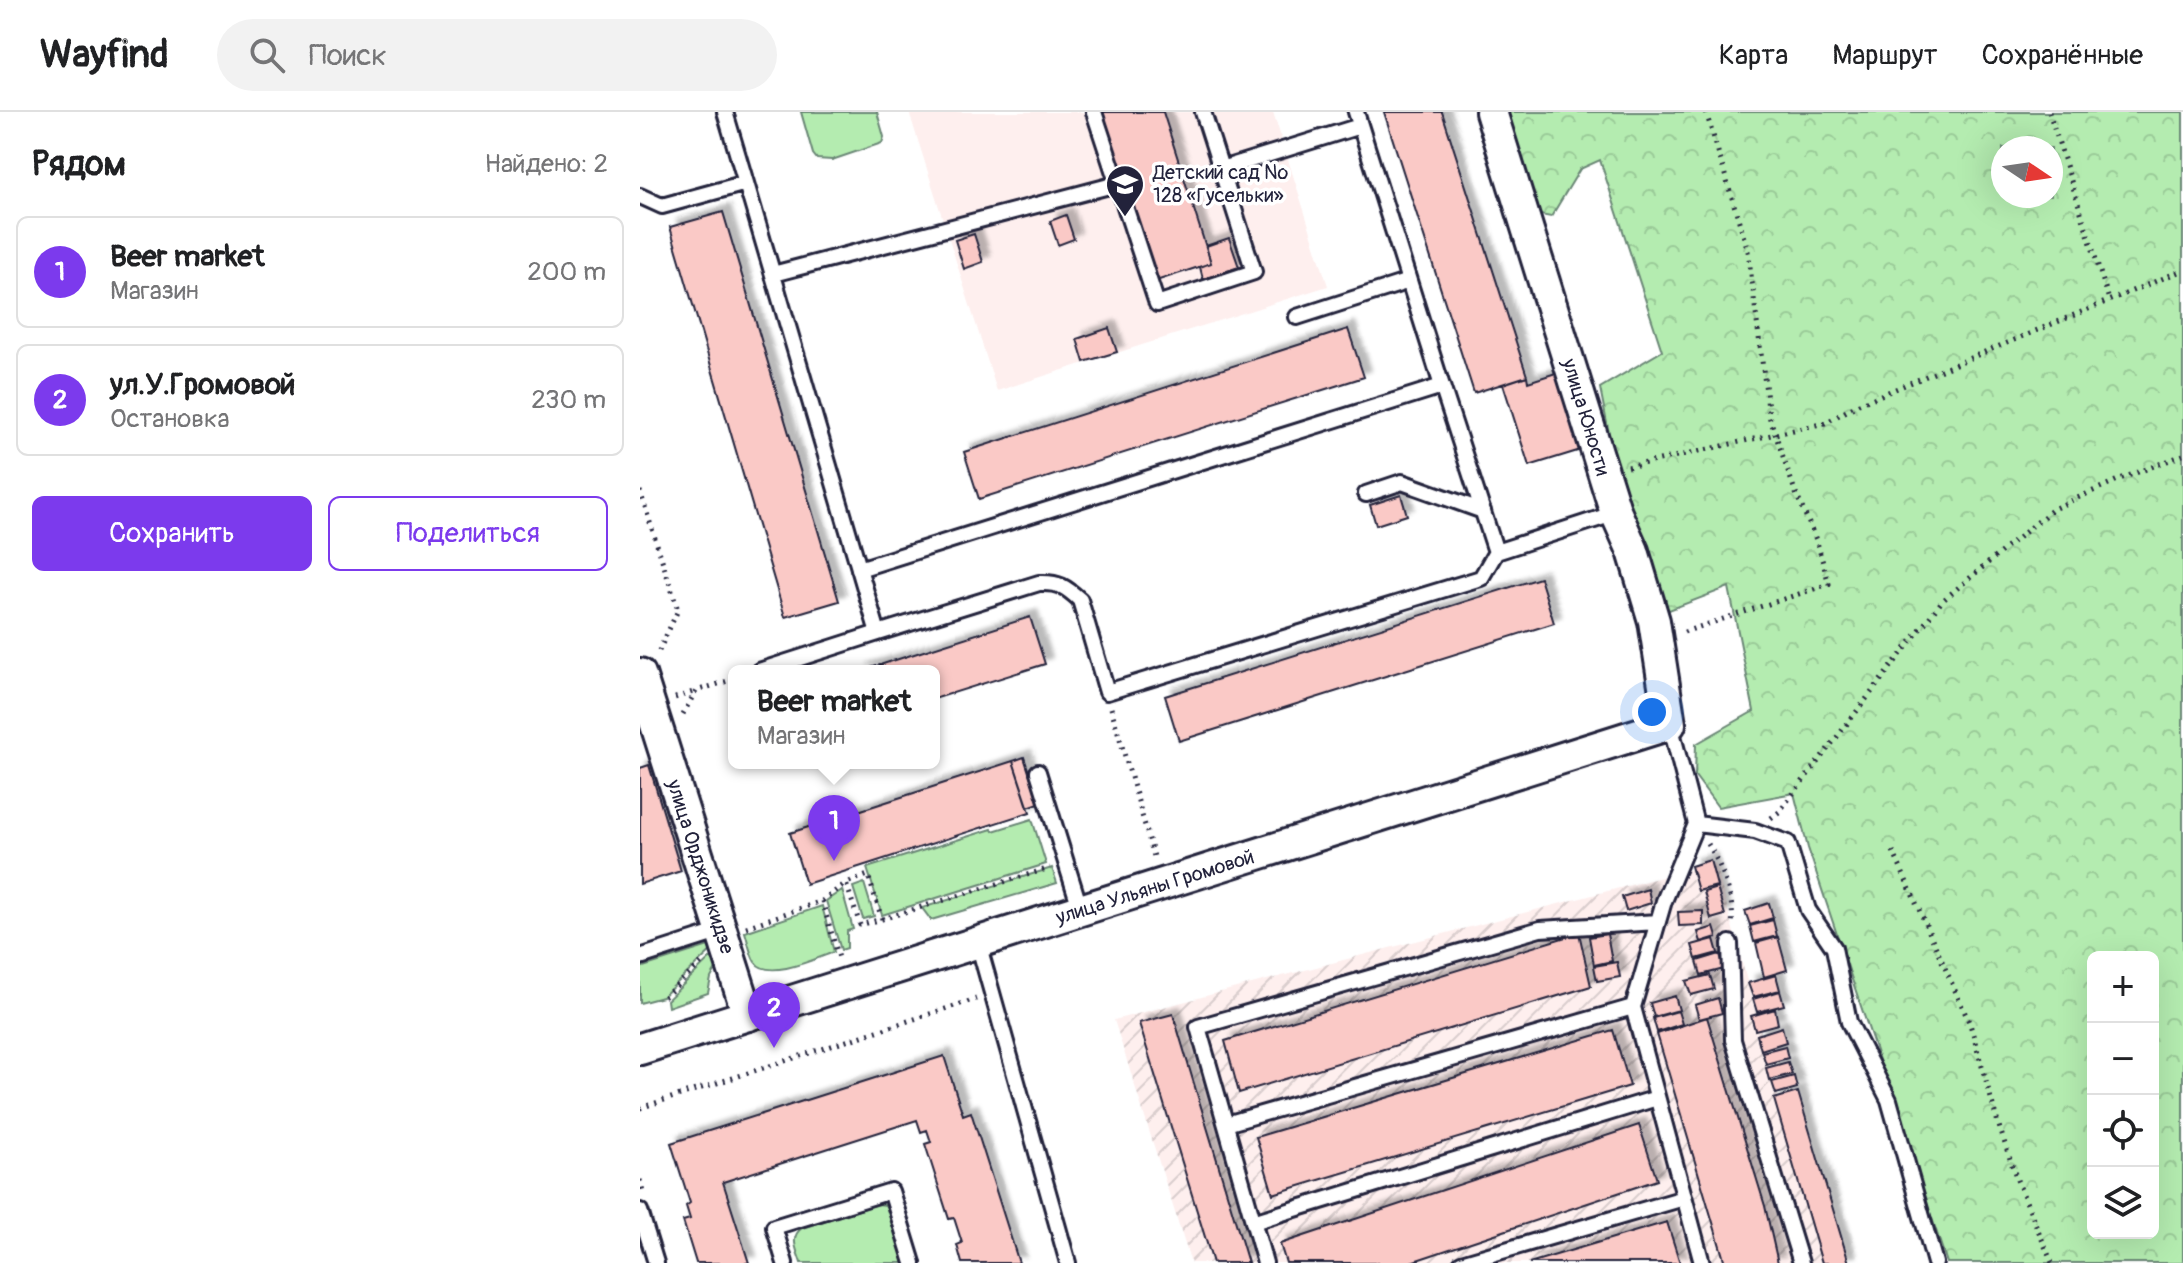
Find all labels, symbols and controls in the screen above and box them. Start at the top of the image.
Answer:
search box [217,19,777,91]
text: Wayfind [40,31,169,79]
icon: search [245,33,289,77]
text: Поиск [309,37,387,74]
text: Карта [1719,38,1788,73]
text: Маршрут [1832,38,1938,73]
text: Сохранённые [1982,38,2143,73]
north arrow [1991,136,2063,208]
text: Рядом [32,143,126,186]
text: Найдено: 2 [484,148,608,180]
place label: Детский сад № 128 «Гусельки» [1152,160,1288,208]
school or university icon: Детский сад № 128 «Гусельки» [1104,163,1146,218]
text: Beer market [110,238,264,275]
text: 1 [55,256,65,288]
text: 200 m [527,256,606,288]
text: Магазин [110,275,199,307]
street label: улица Юности [1556,355,1616,478]
text: ул.У.Громовой [110,366,296,403]
text: 2 [53,384,67,416]
text: 230 m [531,384,606,416]
text: Остановка [110,403,230,435]
button: Сохранить [32,496,312,571]
button: Поделиться [328,496,608,571]
popup [728,665,940,769]
text: Beer market [757,683,911,720]
your location [1632,692,1672,732]
text: Магазин [757,720,846,752]
street label: улица Орджоникидзе [661,775,740,957]
pin: 1 [808,795,860,861]
street label: улица Ульяны Громовой [1052,844,1257,930]
map controls [2087,951,2159,1239]
button: + [2087,951,2159,1023]
pin: 2 [748,982,800,1048]
button: − [2087,1023,2159,1095]
button: locate [2087,1095,2159,1167]
button: layers [2087,1167,2159,1239]

